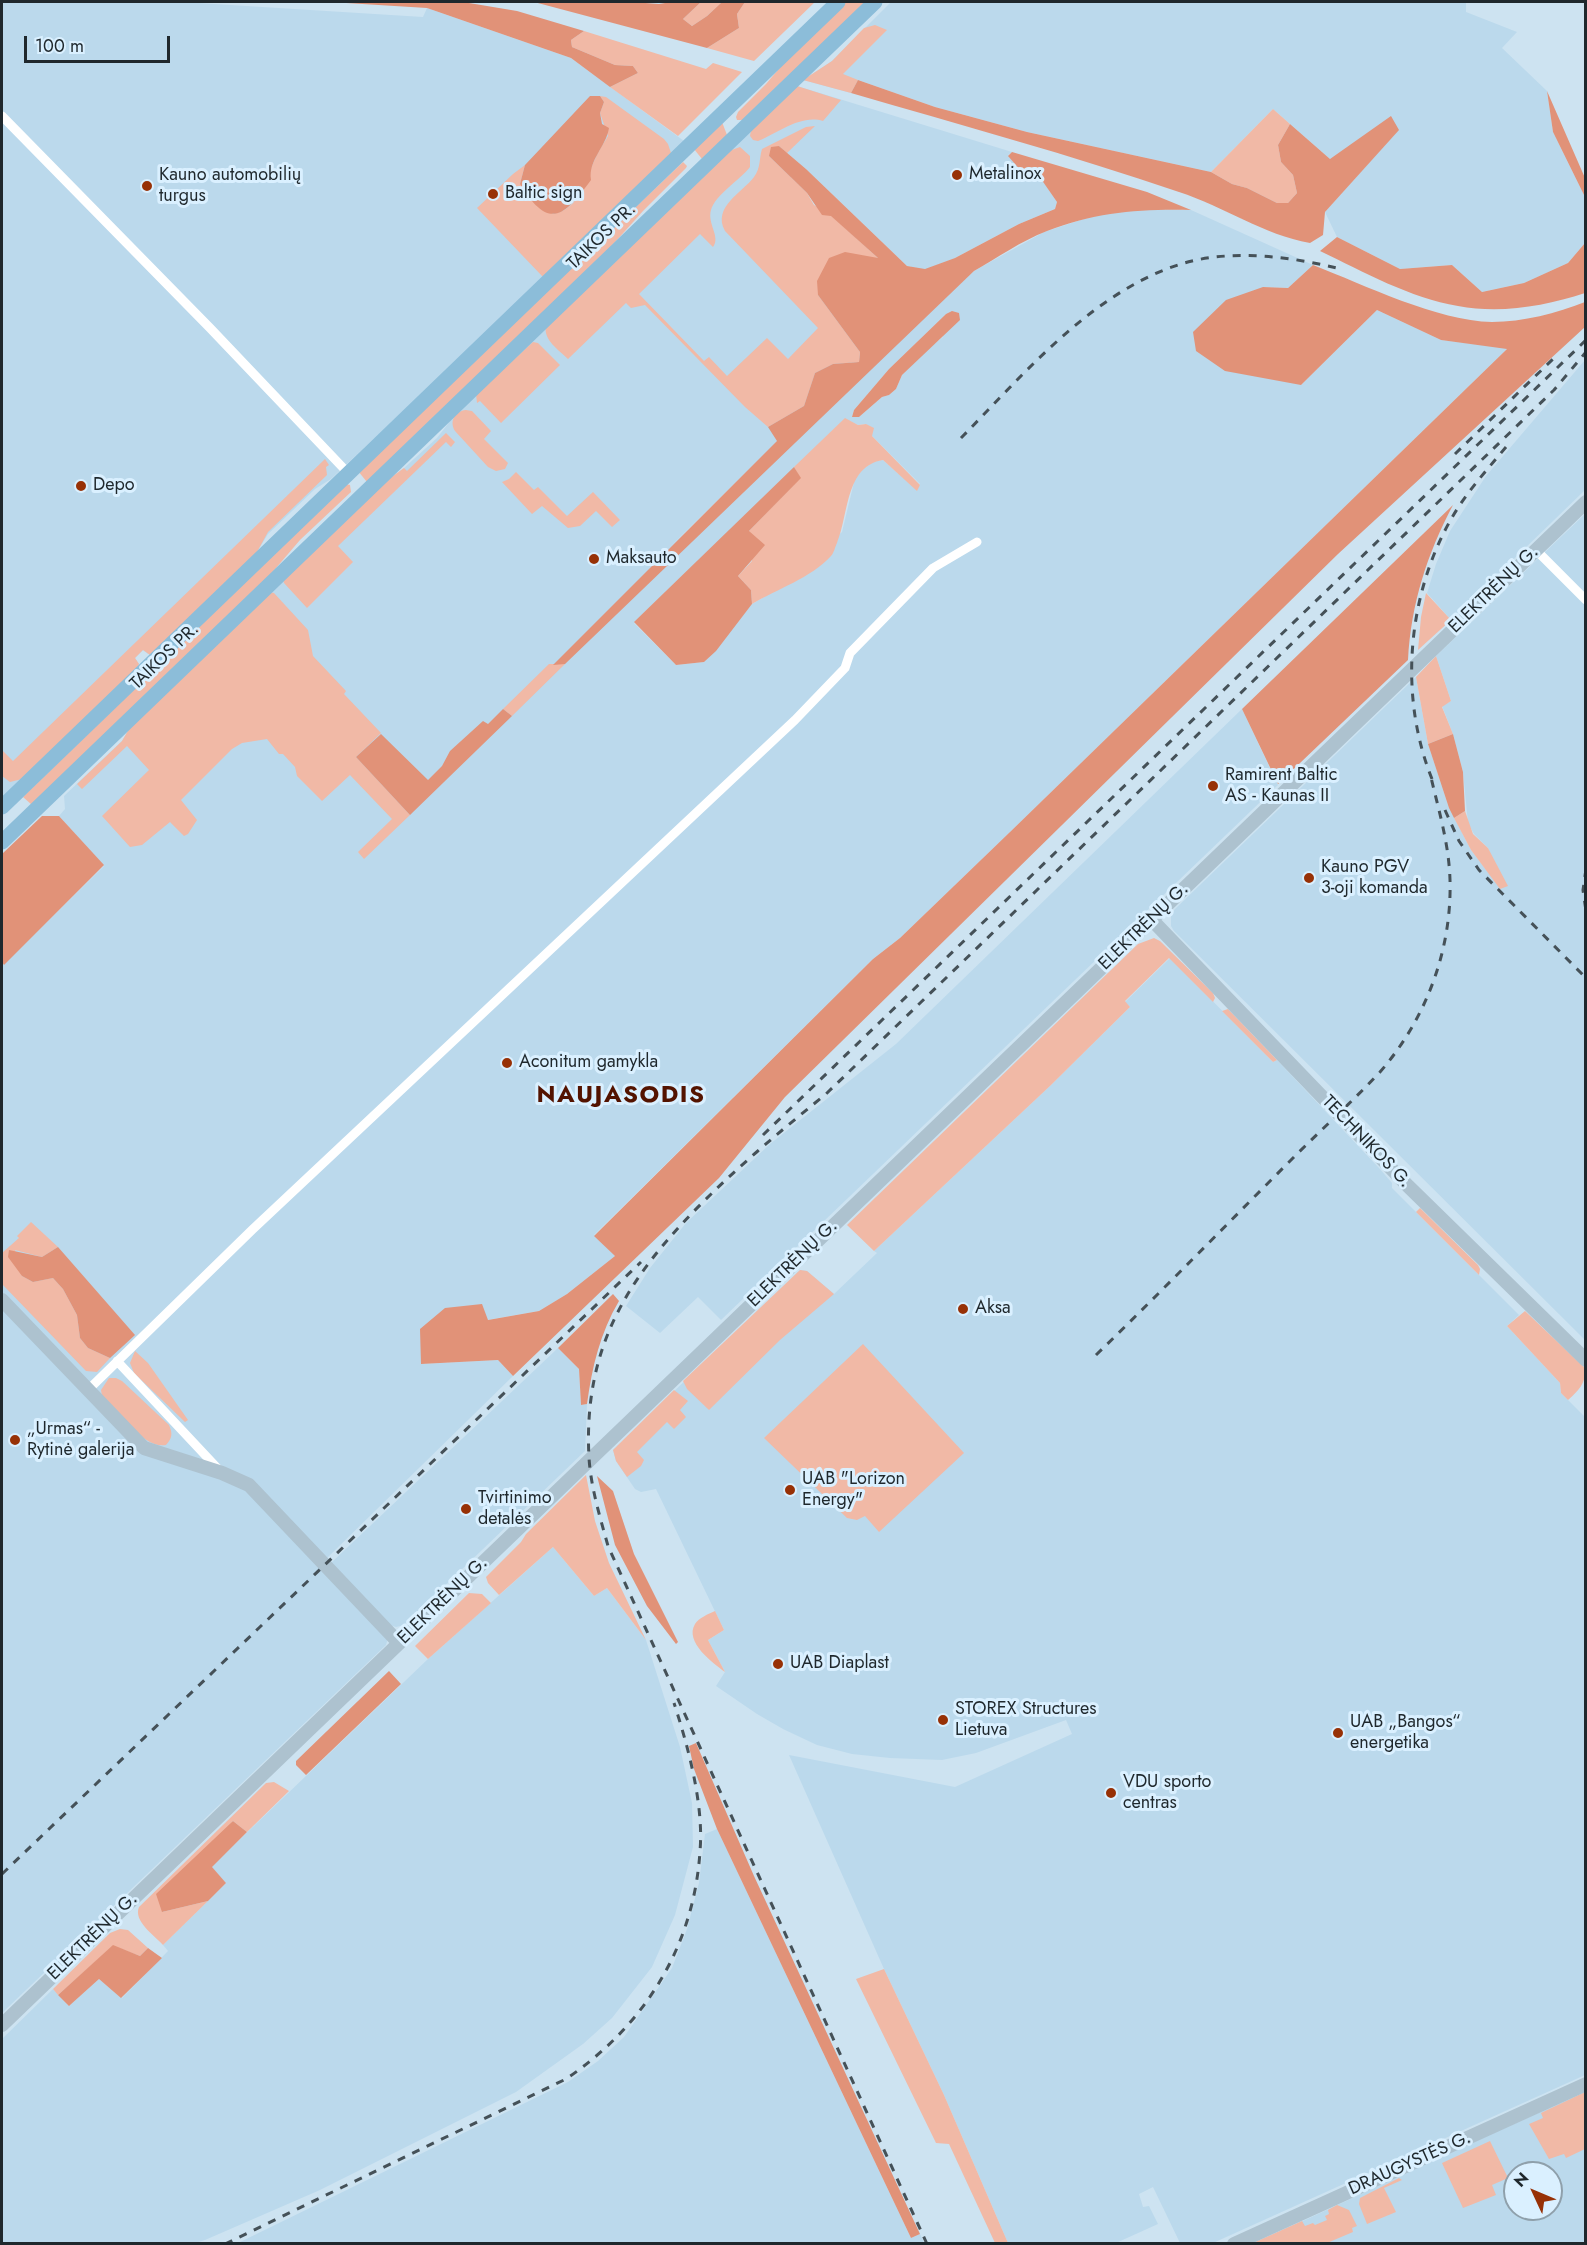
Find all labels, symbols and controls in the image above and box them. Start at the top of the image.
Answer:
scale bar [27,24,172,62]
text: 100 m [35,33,84,59]
place label: Metalinox [969,164,1041,186]
place label: Kauno automobilių turgus [159,165,301,207]
marker: Metalinox [950,168,964,182]
marker: Kauno automobilių turgus [140,179,154,193]
place label: Baltic sign [505,183,582,205]
marker: Baltic sign [486,187,500,201]
street label: TAIKOS PR. [563,199,641,275]
place label: Depo [93,475,135,497]
marker: Depo [74,479,88,493]
street label: ELEKTRĖNŲ G. [1445,542,1543,638]
place label: Maksauto [606,548,677,570]
marker: Maksauto [587,552,601,566]
street label: TAIKOS PR. [126,619,204,695]
place label: Ramirent Baltic AS - Kaunas II [1225,765,1337,808]
marker: Ramirent Baltic AS - Kaunas II [1206,779,1220,793]
place label: Kauno PGV 3-oji komanda [1321,857,1428,900]
marker: Kauno PGV 3-oji komanda [1302,871,1316,885]
street label: ELEKTRĖNŲ G. [1095,879,1193,975]
place label: Aconitum gamykla [519,1052,658,1074]
marker: Aconitum gamykla [500,1056,514,1070]
district label: NAUJASODIS [536,1082,706,1110]
street label: TECHNIKOS G. [1317,1092,1415,1192]
street label: ELEKTRĖNŲ G. [744,1216,842,1312]
place label: Aksa [975,1298,1011,1320]
marker: Aksa [956,1302,970,1316]
place label: „Urmas“ - Rytinė galerija [27,1419,134,1462]
marker: „Urmas“ - Rytinė galerija [8,1433,22,1447]
place label: UAB "Lorizon Energy" [802,1469,905,1512]
marker: UAB "Lorizon Energy" [783,1483,797,1497]
place label: Tvirtinimo detalės [478,1488,552,1530]
marker: Tvirtinimo detalės [459,1502,473,1516]
street label: ELEKTRĖNŲ G. [394,1553,492,1649]
place label: UAB Diaplast [790,1653,889,1675]
marker: UAB Diaplast [771,1657,785,1671]
place label: STOREX Structures Lietuva [955,1699,1097,1742]
place label: UAB „Bangos“ energetika [1350,1712,1461,1754]
marker: STOREX Structures Lietuva [936,1713,950,1727]
marker: UAB „Bangos“ energetika [1331,1726,1345,1740]
place label: VDU sporto centras [1123,1772,1211,1814]
marker: VDU sporto centras [1104,1786,1118,1800]
street label: ELEKTRĖNŲ G. [44,1889,142,1985]
street label: DRAUGYSTĖS G. [1346,2127,1474,2201]
north arrow [1503,2161,1563,2221]
text: N [1508,2167,1534,2192]

